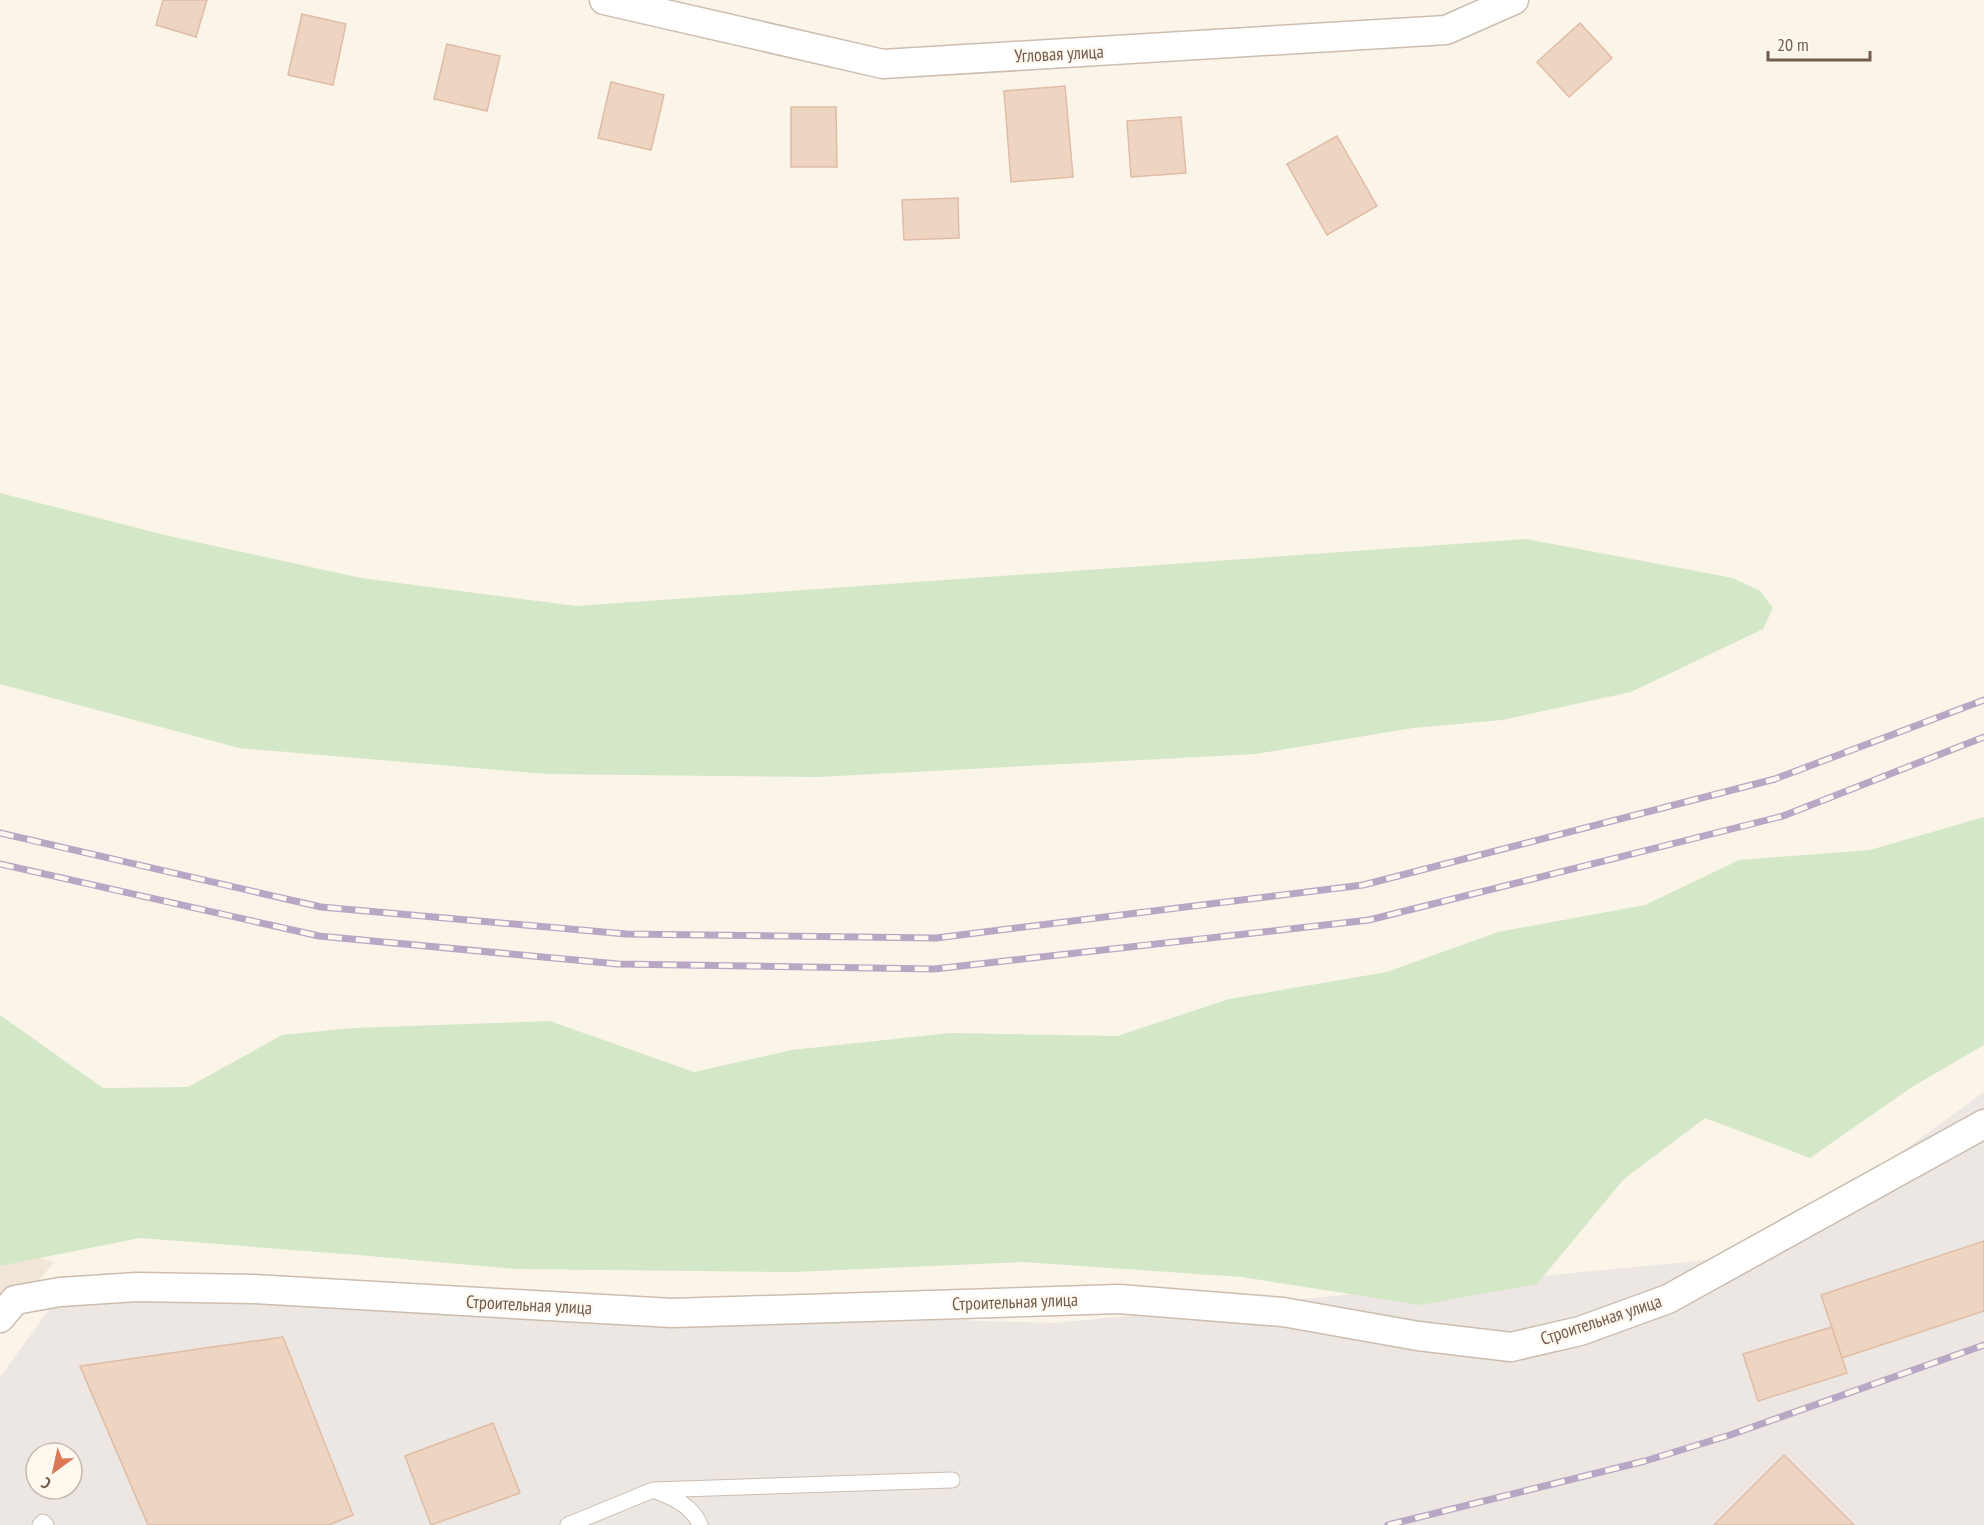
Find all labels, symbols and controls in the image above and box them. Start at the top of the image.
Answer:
scale bar [1768,24,1870,62]
text: 20 m [1777,33,1809,56]
street label: Угловая улица [1014,40,1104,67]
street label: Строительная улица [952,1288,1078,1315]
street label: Строительная улица [1537,1289,1664,1350]
street label: Строительная улица [465,1290,593,1319]
north arrow [24,1441,84,1501]
text: С [37,1473,54,1494]

